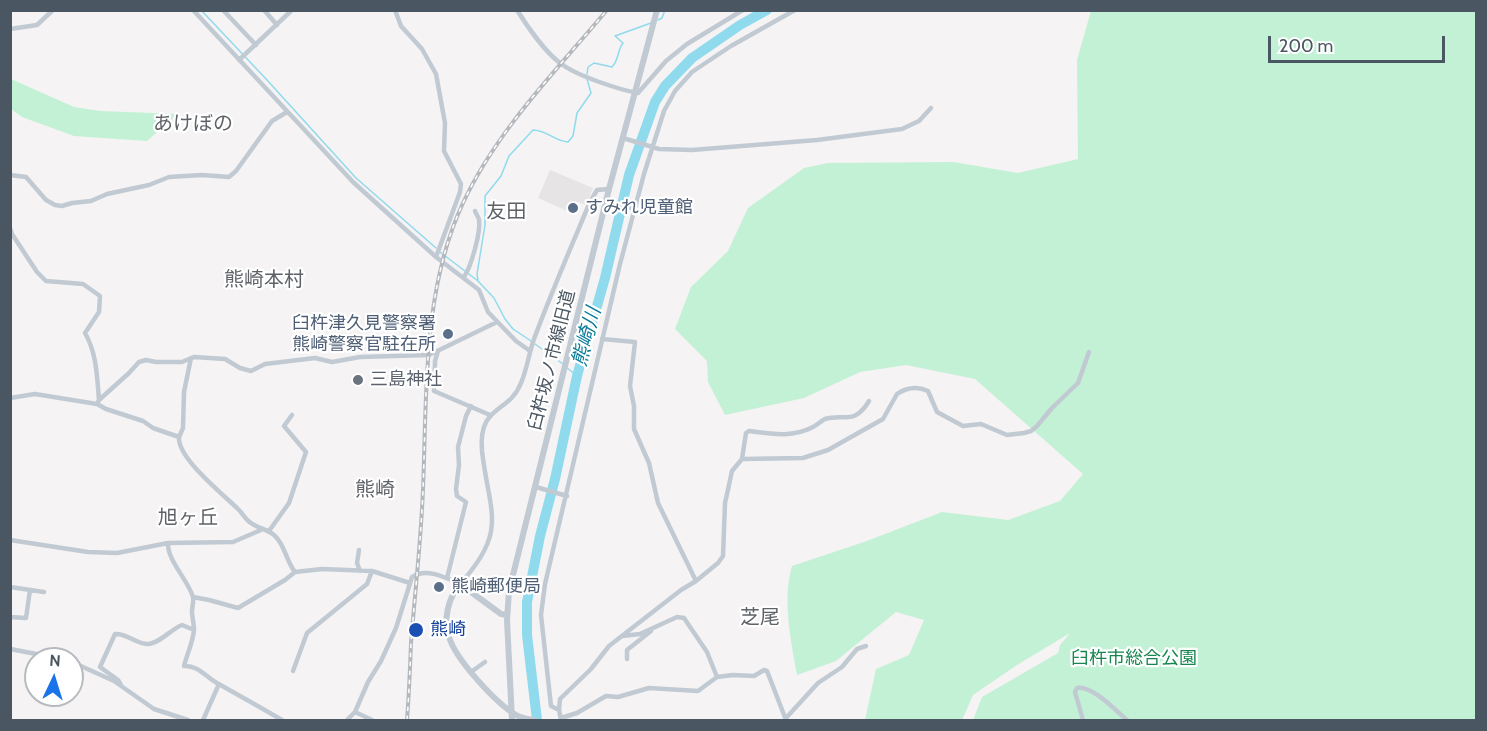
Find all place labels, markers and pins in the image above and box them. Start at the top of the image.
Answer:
place label: すみれ児童館 [585,197,693,219]
marker: すみれ児童館 [566,201,580,215]
place label: 臼杵津久見警察署 熊崎警察官駐在所 [292,313,436,356]
marker: 臼杵津久見警察署 熊崎警察官駐在所 [441,327,455,341]
place label: 三島神社 [370,369,442,391]
marker: 三島神社 [351,373,365,387]
place label: 熊崎郵便局 [451,576,541,598]
marker: 熊崎郵便局 [432,580,446,594]
place label: 熊崎 [430,619,466,641]
marker: 熊崎 [407,621,425,639]

